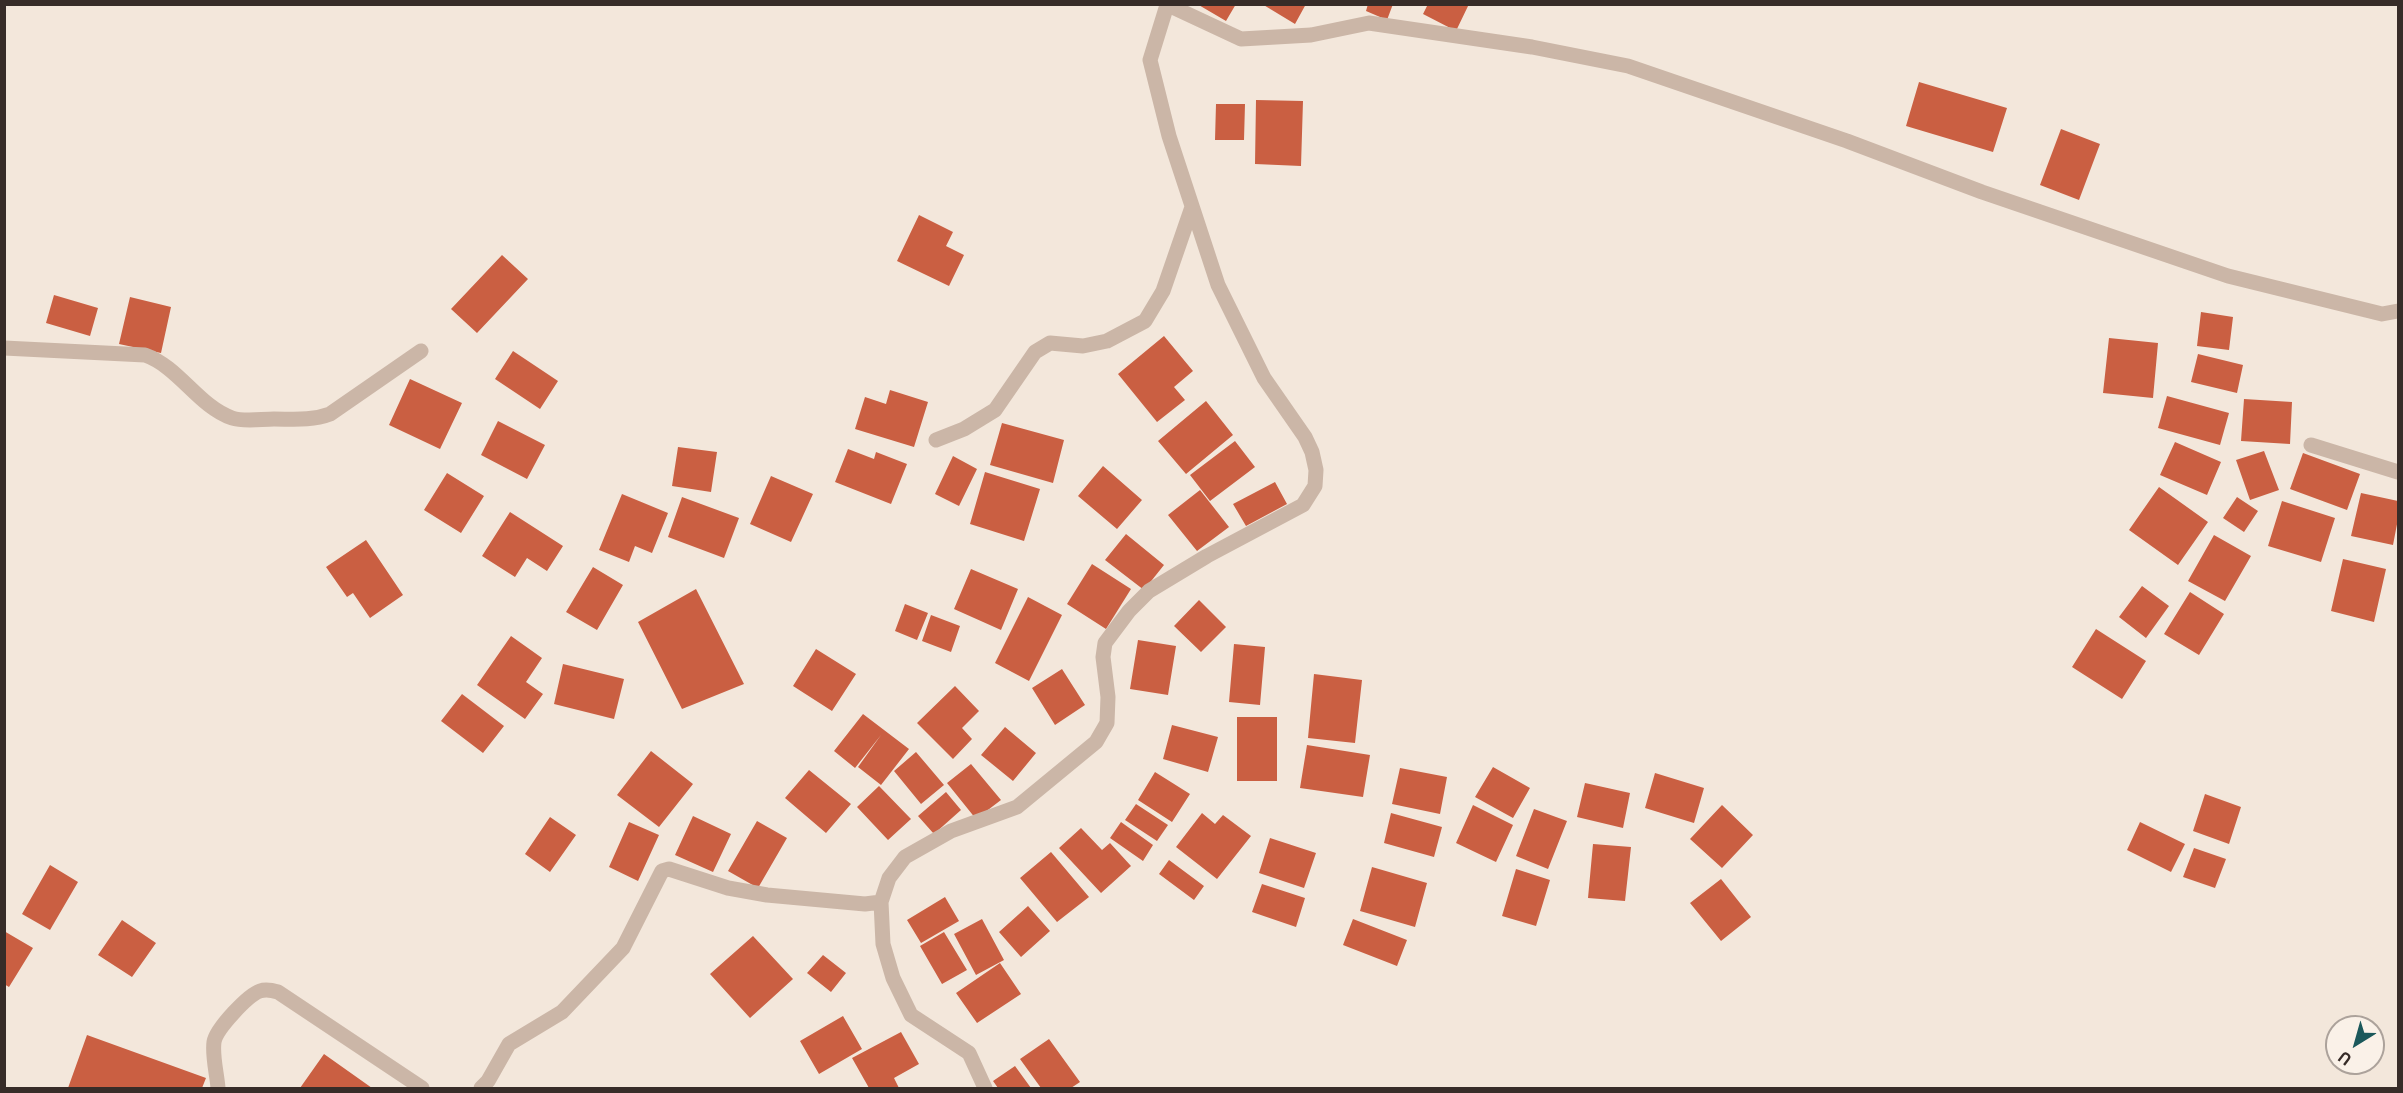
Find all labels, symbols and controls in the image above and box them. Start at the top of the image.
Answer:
north arrow [2325,1015,2385,1075]
text: U [2335,1047,2355,1069]

